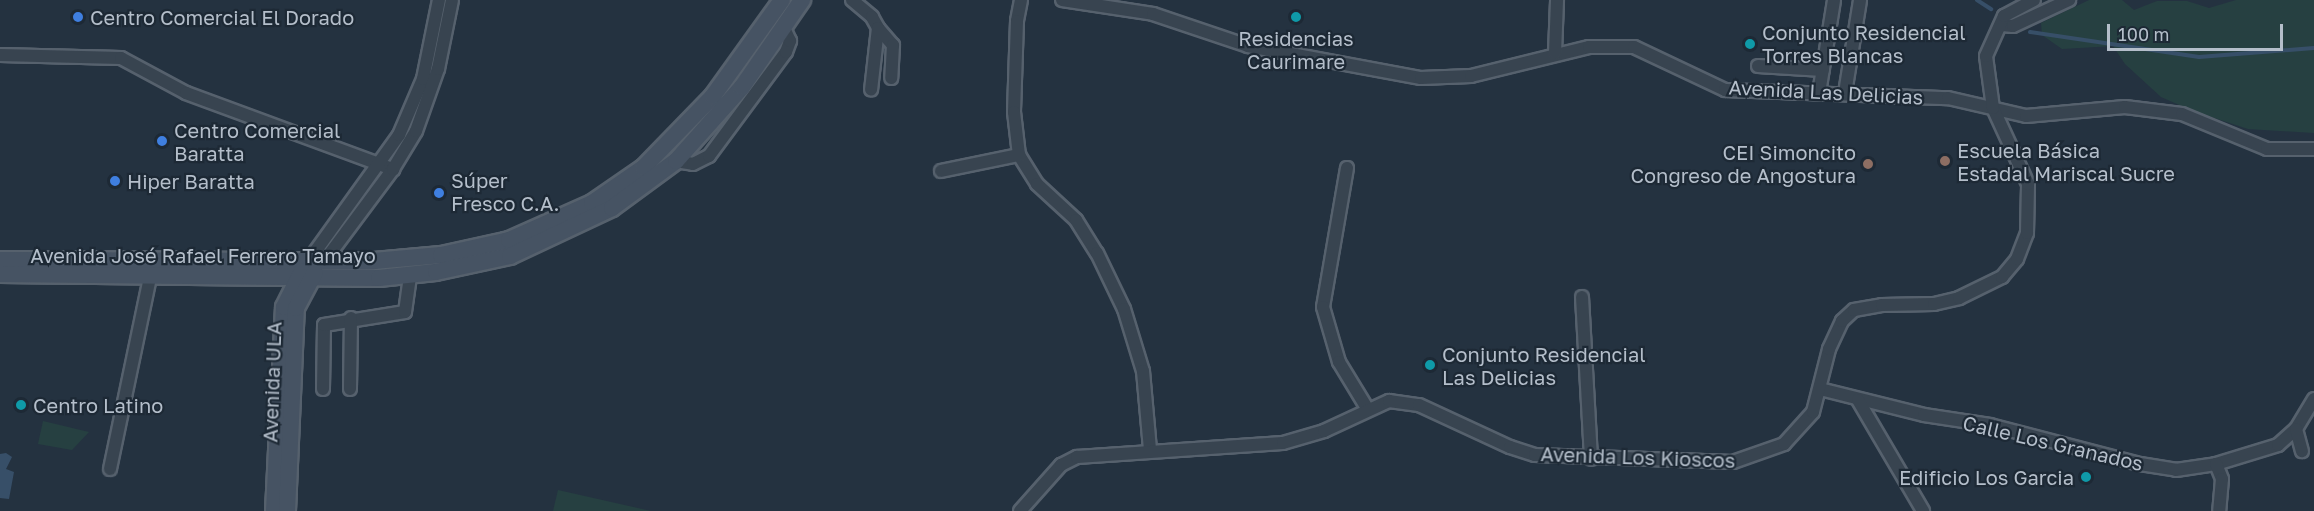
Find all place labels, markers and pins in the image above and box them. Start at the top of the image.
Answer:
place label: Centro Comercial El Dorado [90,5,354,29]
marker: Centro Comercial El Dorado [71,10,85,24]
marker: Residencias Caurimare [1289,10,1303,24]
place label: Conjunto Residencial Torres Blancas [1762,20,1966,67]
place label: Residencias Caurimare [1238,27,1354,74]
marker: Conjunto Residencial Torres Blancas [1743,37,1757,51]
place label: Centro Comercial Baratta [174,118,340,165]
marker: Centro Comercial Baratta [155,134,169,148]
place label: Escuela Básica Estadal Mariscal Sucre [1957,138,2175,185]
place label: CEI Simoncito Congreso de Angostura [1631,140,1856,187]
marker: Escuela Básica Estadal Mariscal Sucre [1938,154,1952,168]
marker: CEI Simoncito Congreso de Angostura [1861,157,1875,171]
place label: Hiper Baratta [127,169,255,193]
place label: Súper Fresco C.A. [451,169,560,216]
marker: Hiper Baratta [108,174,122,188]
marker: Súper Fresco C.A. [432,186,446,200]
place label: Conjunto Residencial Las Delicias [1442,342,1646,389]
marker: Conjunto Residencial Las Delicias [1423,358,1437,372]
place label: Centro Latino [33,393,163,417]
marker: Centro Latino [14,398,28,412]
place label: Edificio Los Garcia [1899,465,2074,489]
marker: Edificio Los Garcia [2079,470,2093,484]

